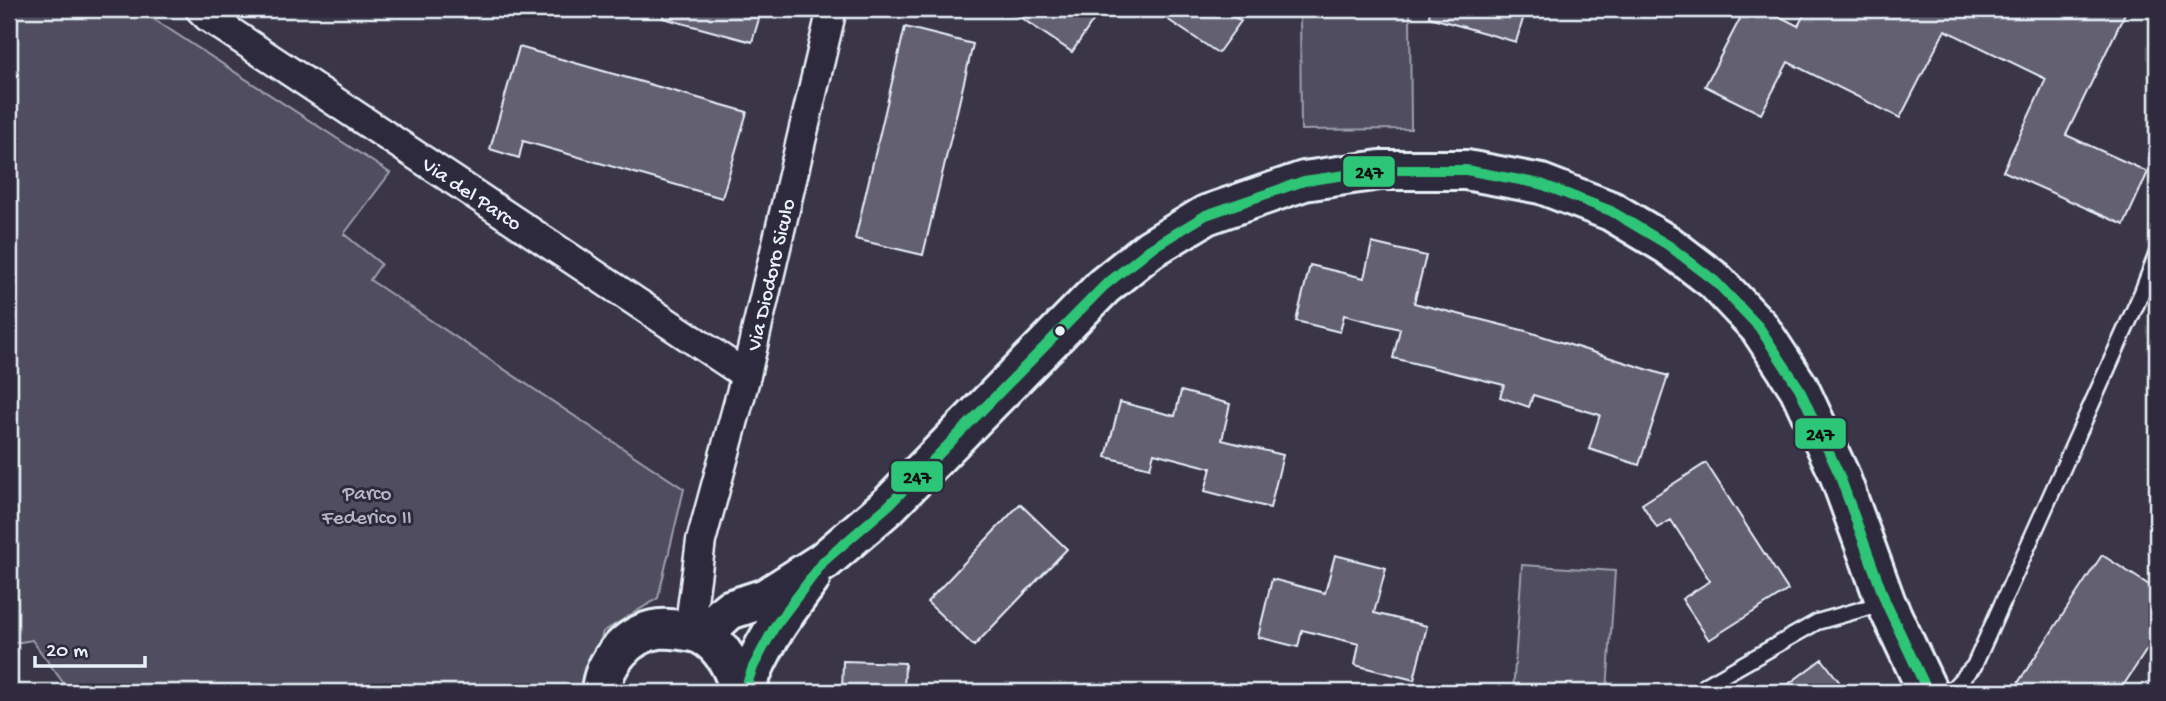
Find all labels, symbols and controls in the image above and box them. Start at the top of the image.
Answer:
street label: Via del Parco [415,153,525,238]
line badge: 247 [1342,155,1396,188]
text: 247 [1355,163,1384,186]
street label: Via Diodoro Siculo [743,197,803,355]
unlabelled marker [1053,324,1067,338]
line badge: 247 [1794,417,1847,450]
text: 247 [1806,425,1835,448]
line badge: 247 [890,460,944,493]
text: 247 [903,468,932,491]
park label: Parco Federico II [321,483,412,532]
scale bar [35,624,145,668]
text: 20 m [46,640,88,665]

